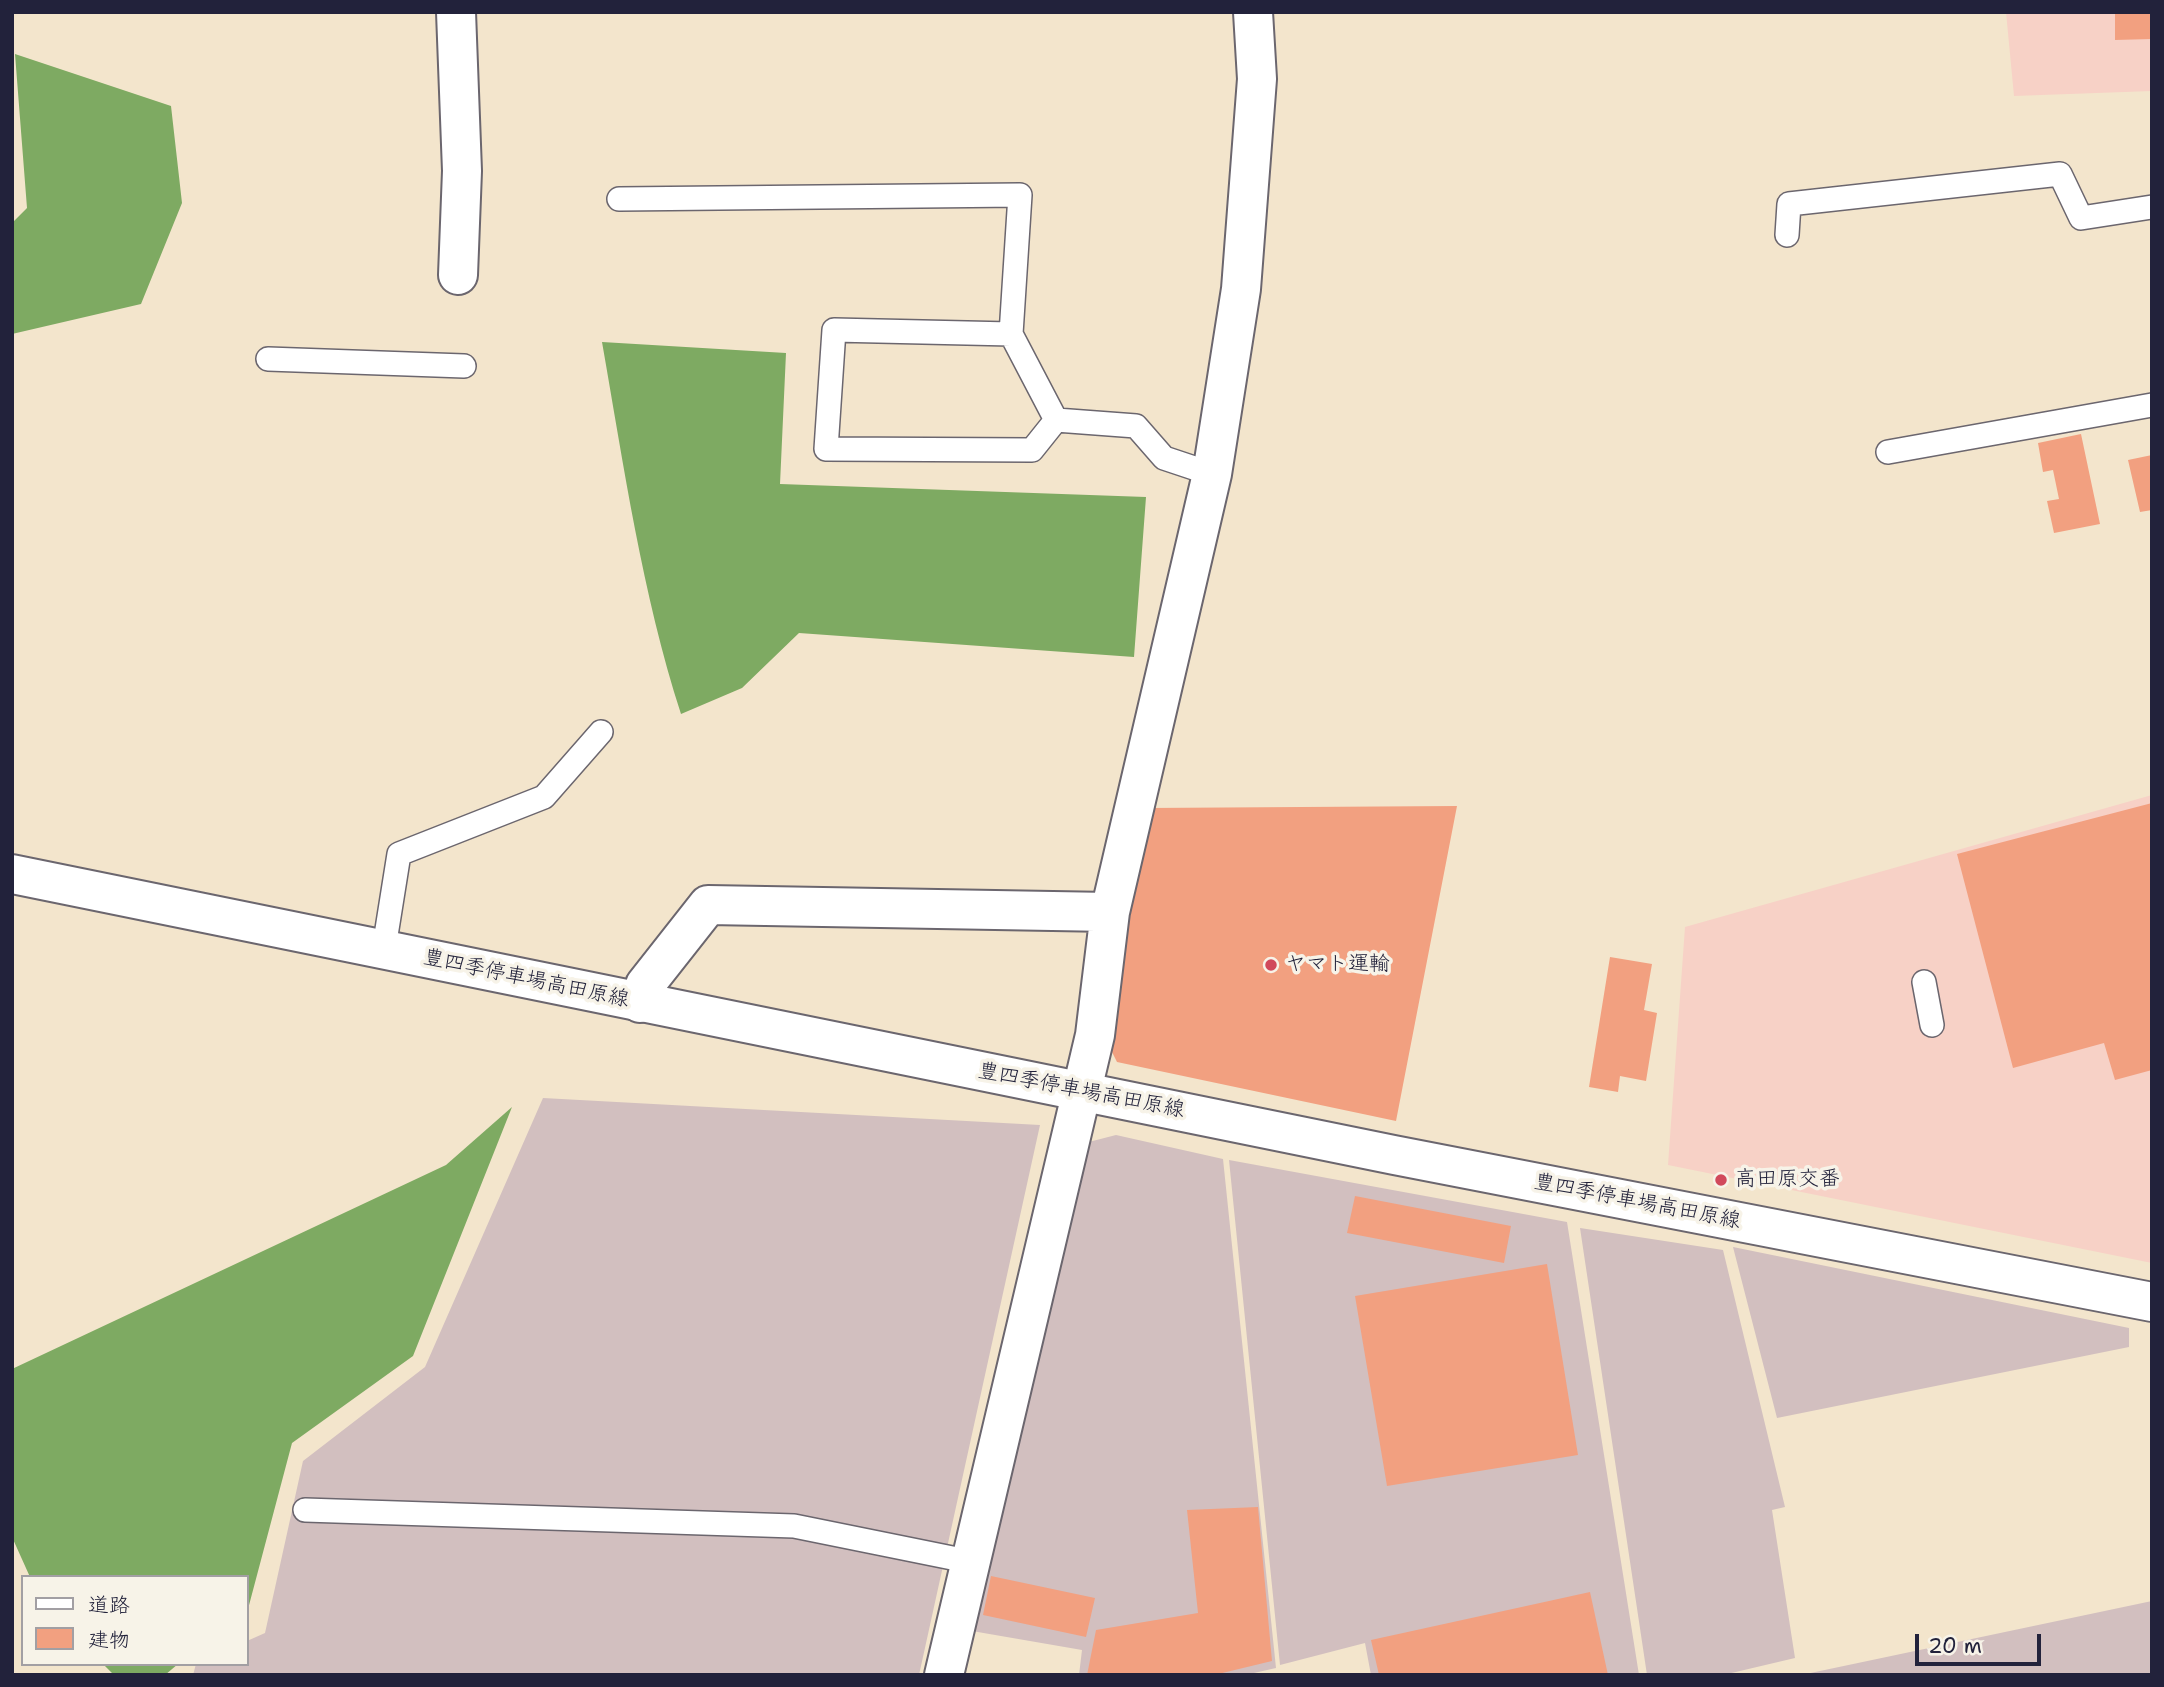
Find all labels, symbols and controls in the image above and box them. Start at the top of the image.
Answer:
street label: 豊四季停車場高田原線 [421,945,631,1013]
place label: ヤマト運輸 [1285,952,1390,978]
marker: ヤマト運輸 [1263,957,1279,973]
street label: 豊四季停車場高田原線 [976,1059,1186,1123]
place label: 高田原交番 [1735,1167,1840,1193]
street label: 豊四季停車場高田原線 [1532,1170,1742,1234]
marker: 高田原交番 [1713,1172,1729,1188]
legend [21,1575,248,1666]
text: 道路 [88,1591,130,1619]
scale bar [1919,1620,2045,1664]
text: 建物 [88,1626,130,1654]
text: 20 m [1928,1632,1982,1660]

